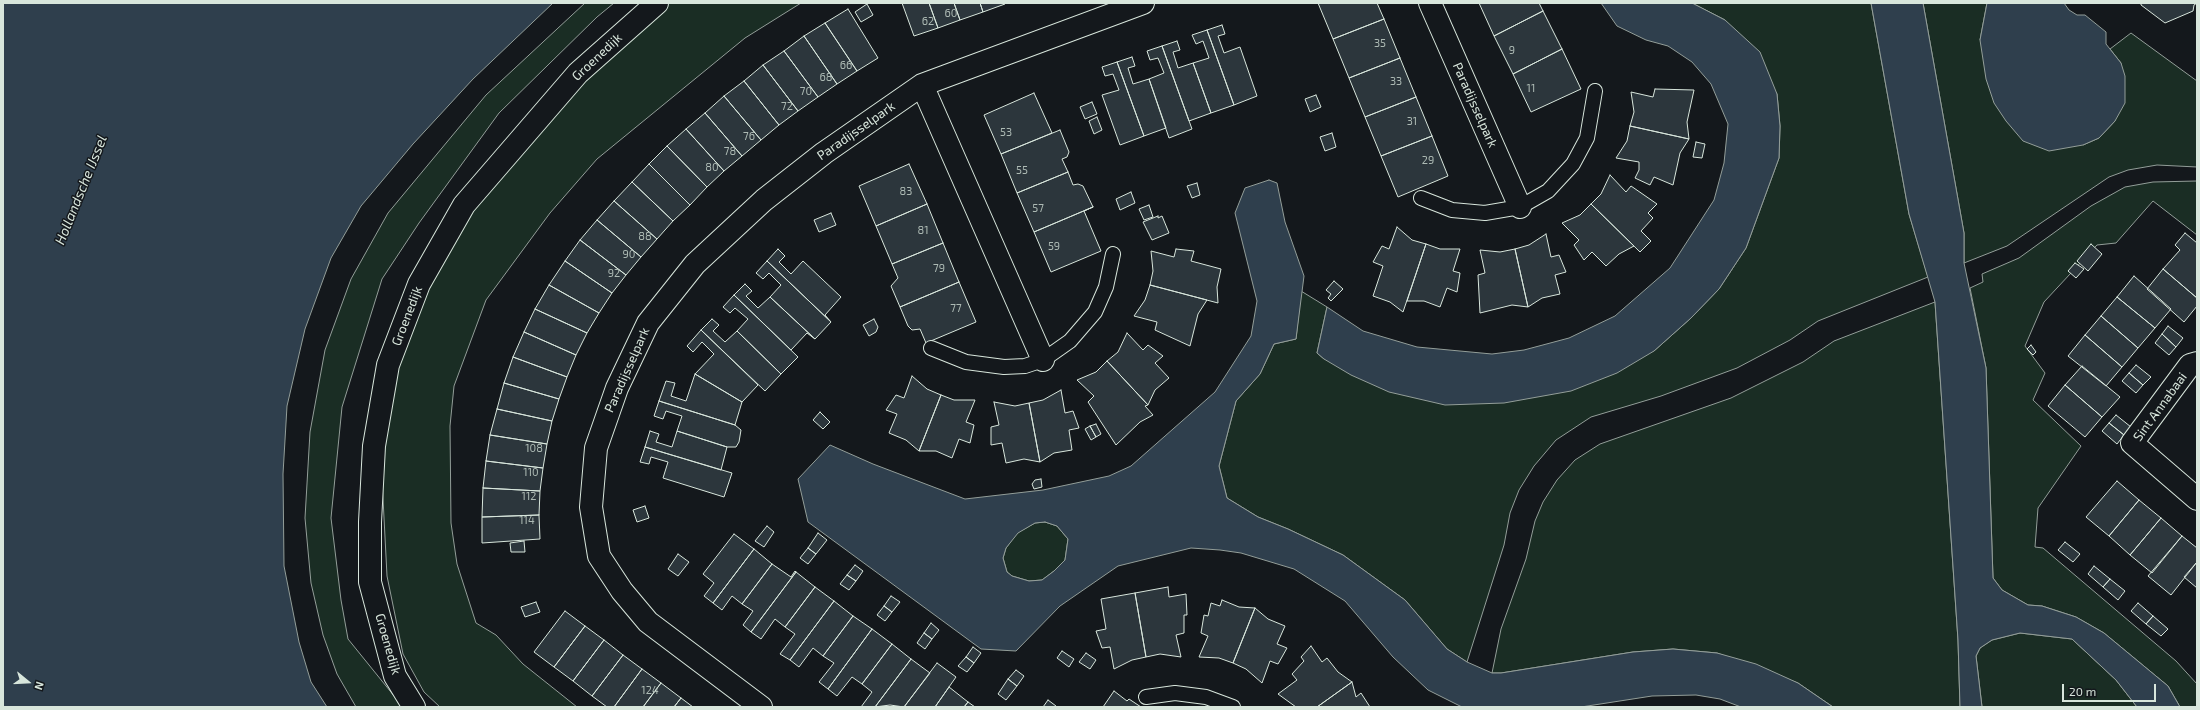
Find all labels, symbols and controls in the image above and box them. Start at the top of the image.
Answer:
house number: 60 [945,6,957,20]
house number: 62 [922,14,934,28]
street label: Groenedijk [569,30,625,84]
house number: 35 [1374,36,1386,50]
house number: 9 [1509,43,1515,57]
house number: 66 [840,58,852,72]
street label: Paradijsselpark [1449,60,1501,150]
house number: 68 [820,70,832,84]
house number: 33 [1390,74,1402,88]
house number: 11 [1527,81,1535,95]
house number: 70 [800,84,812,98]
street label: Paradijsselpark [814,98,898,164]
house number: 72 [781,99,793,113]
house number: 31 [1407,114,1417,128]
house number: 53 [1000,125,1012,139]
house number: 76 [743,129,755,143]
water label: Hollandsche IJssel [51,133,111,247]
house number: 78 [724,144,736,158]
house number: 29 [1422,153,1434,167]
house number: 80 [705,160,719,174]
house number: 55 [1016,163,1028,177]
house number: 83 [900,184,912,198]
house number: 57 [1032,201,1044,215]
house number: 81 [917,223,929,237]
house number: 88 [638,229,652,243]
house number: 59 [1048,239,1060,253]
house number: 90 [623,247,635,261]
house number: 79 [933,261,945,275]
house number: 92 [608,266,620,280]
street label: Groenedijk [388,284,426,348]
house number: 77 [950,301,962,315]
street label: Paradijsselpark [601,325,653,415]
street label: Sint Annabaai [2130,370,2190,444]
house number: 108 [525,441,543,455]
house number: 110 [523,465,539,479]
house number: 112 [522,489,536,503]
house number: 114 [519,513,535,527]
street label: Groenedijk [372,612,404,676]
north arrow [8,662,48,702]
scale bar [2064,676,2158,702]
text: N [32,680,47,692]
house number: 124 [641,683,659,697]
text: 20 m [2069,684,2096,698]

